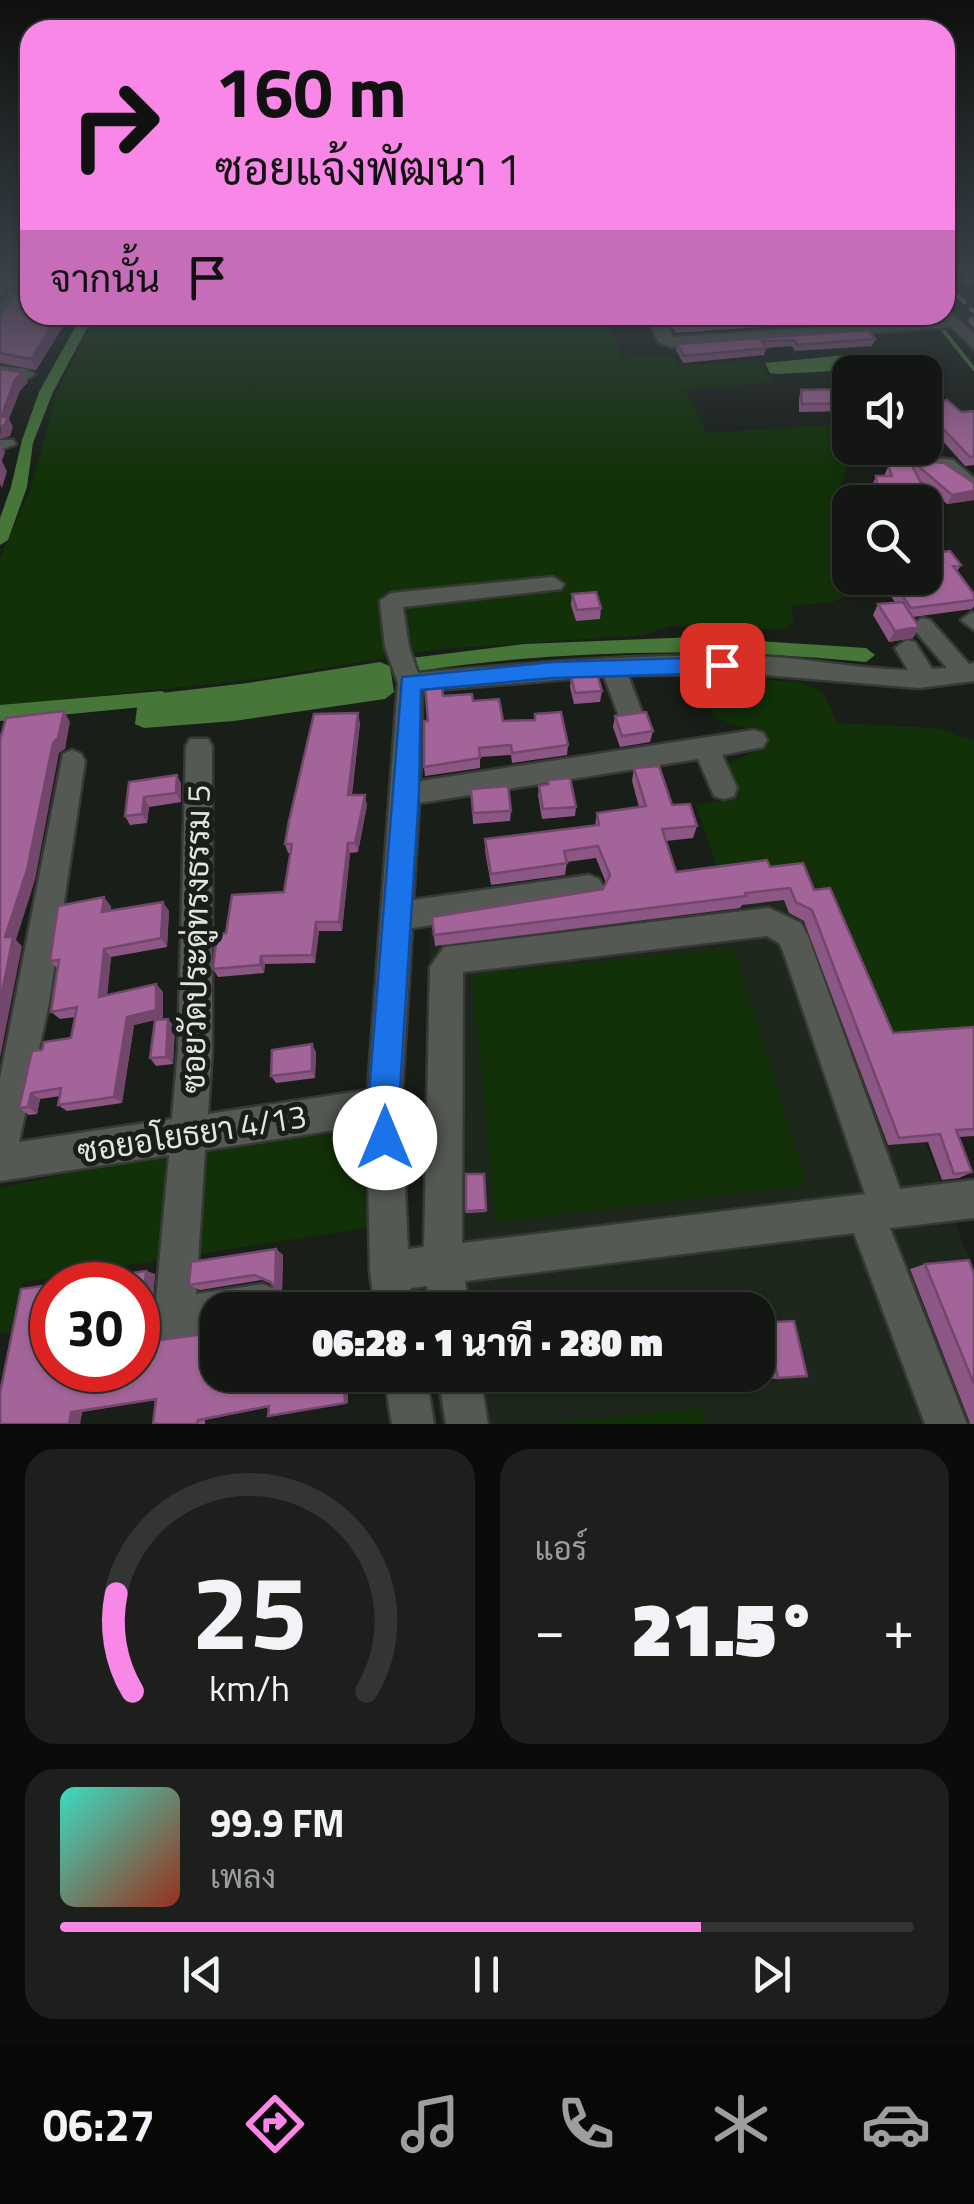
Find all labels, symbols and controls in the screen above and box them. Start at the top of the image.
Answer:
text: 160 m [215,38,407,144]
icon: right [50,60,180,190]
text: ซอยแจ้งพัฒนา 1 [215,134,522,202]
text: จากนั้น [50,249,160,307]
icon: arrive [180,250,235,305]
map controls [832,355,942,595]
button: sound [832,355,942,465]
button: search [832,485,942,595]
pin [680,623,765,708]
icon: arrive [695,638,750,693]
street label: ซอยวัดประดู่ทรงธรรม 5 [168,784,222,1094]
position arrow [333,1086,437,1190]
street label: ซอยอโยธยา 4/13 [74,1091,310,1175]
speed limit sign: 30 [30,1262,160,1392]
text: 06:28 · 1 นาที · 280 m [312,1313,663,1371]
text: แอร์ [535,1524,587,1572]
text: 25 [192,1531,308,1689]
text: 21.5° [631,1571,817,1685]
text: − [535,1587,565,1670]
text: + [883,1587,914,1670]
text: km/h [209,1660,290,1715]
text: 99.9 FM [210,1794,345,1852]
text: เพลง [210,1852,276,1900]
icon: previous [175,1947,230,2002]
icon: pause [459,1947,514,2002]
icon: next [744,1947,799,2002]
icon: directions [240,2089,310,2159]
icon: music [395,2089,465,2159]
icon: phone [551,2089,621,2159]
icon: climate [706,2089,776,2159]
icon: car [861,2089,931,2159]
text: 06:27 [43,2090,155,2158]

